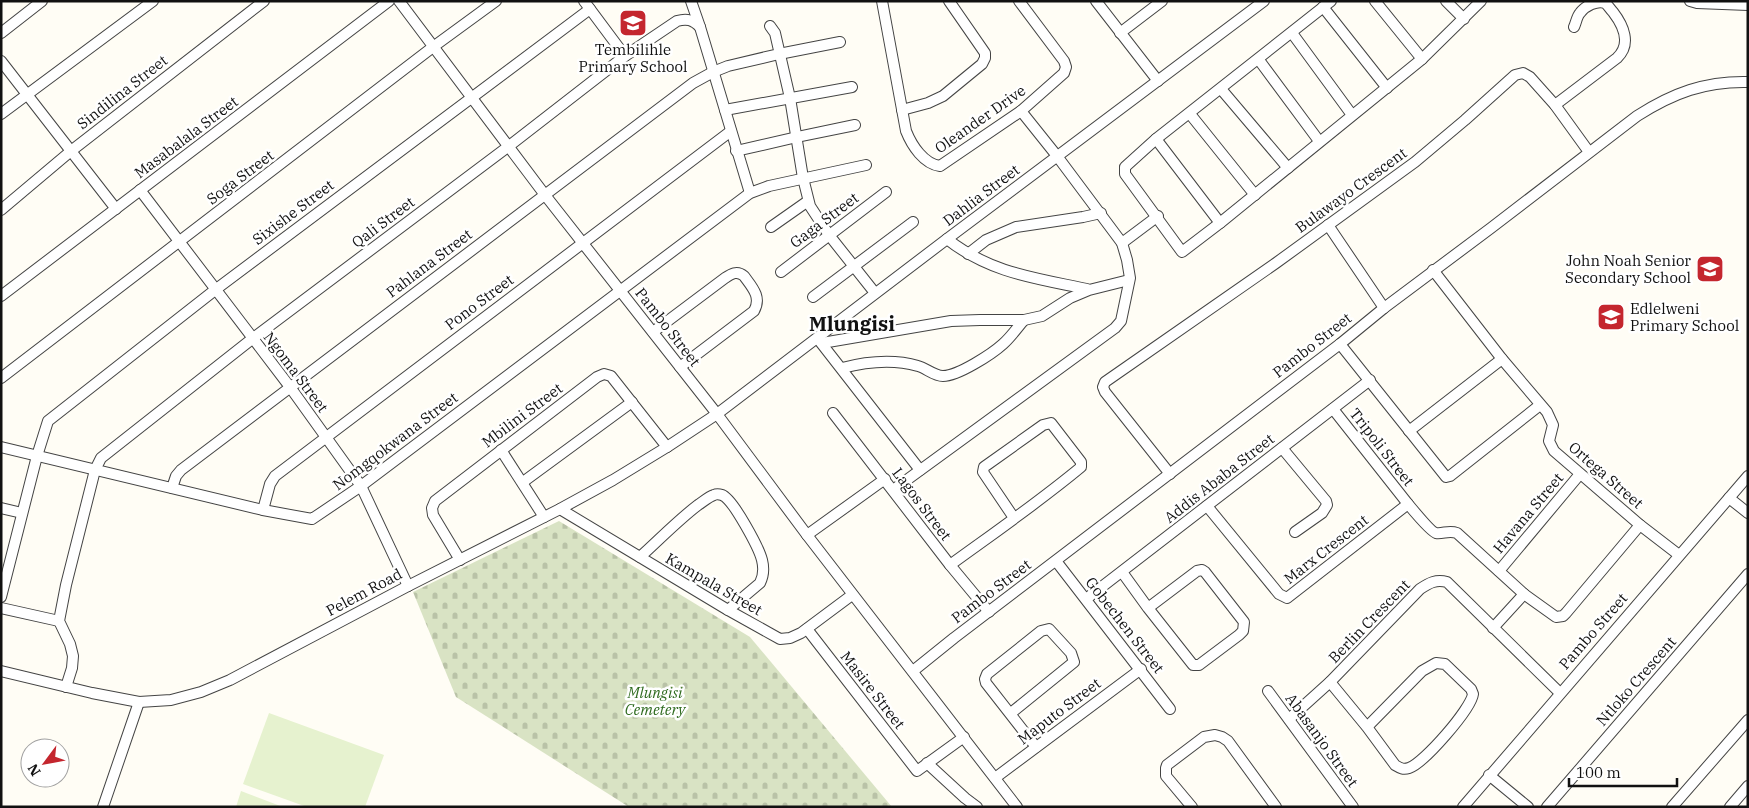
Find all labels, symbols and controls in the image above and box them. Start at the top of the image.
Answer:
school or university icon: Tembilihle Primary School [618,8,648,38]
place label: Tembilihle Primary School [578,40,688,76]
street label: Sindilina Street [73,51,171,133]
street label: Oleander Drive [931,81,1029,157]
street label: Masabalala Street [130,92,242,182]
street label: Bulawayo Crescent [1292,143,1410,237]
street label: Soga Street [203,146,277,208]
street label: Dahlia Street [939,160,1023,230]
street label: Sixishe Street [249,175,337,249]
street label: Gaga Street [786,188,862,252]
street label: Qali Street [348,192,418,252]
street label: Pahlana Street [382,224,476,302]
place label: John Noah Senior Secondary School [1565,251,1691,287]
school or university icon: John Noah Senior Secondary School [1695,254,1725,284]
street label: Pono Street [441,270,517,334]
street label: Pambo Street [631,284,705,370]
place label: Edlelweni Primary School [1630,299,1739,335]
school or university icon: Edlelweni Primary School [1596,302,1626,332]
street label: Pambo Street [1269,308,1355,382]
district label: Mlungisi [809,310,895,337]
street label: Ngoma Street [260,328,332,416]
street label: Mbilini Street [478,379,566,451]
street label: Nomgqokwana Street [329,388,461,494]
street label: Tripoli Street [1346,404,1418,490]
street label: Addis Ababa Street [1160,429,1278,527]
street label: Ortega Street [1565,437,1647,513]
street label: Lagos Street [888,464,956,544]
street label: Havana Street [1489,469,1567,557]
street label: Marx Crescent [1280,510,1372,588]
street label: Kampala Street [662,549,766,619]
street label: Pambo Street [947,555,1035,627]
street label: Pelem Road [323,564,405,620]
street label: Gobechen Street [1082,573,1168,677]
street label: Berlin Crescent [1324,575,1414,667]
street label: Pambo Street [1555,589,1631,673]
street label: Ntloko Crescent [1592,632,1680,730]
street label: Masire Street [837,647,909,733]
street label: Maputo Street [1014,674,1104,748]
park label: Mlungisi Cemetery [625,683,686,719]
street label: Abasanjo Street [1282,689,1362,791]
north arrow [20,738,70,788]
scale bar [1569,756,1676,788]
text: N [23,760,45,779]
text: 100 m [1576,763,1621,782]

